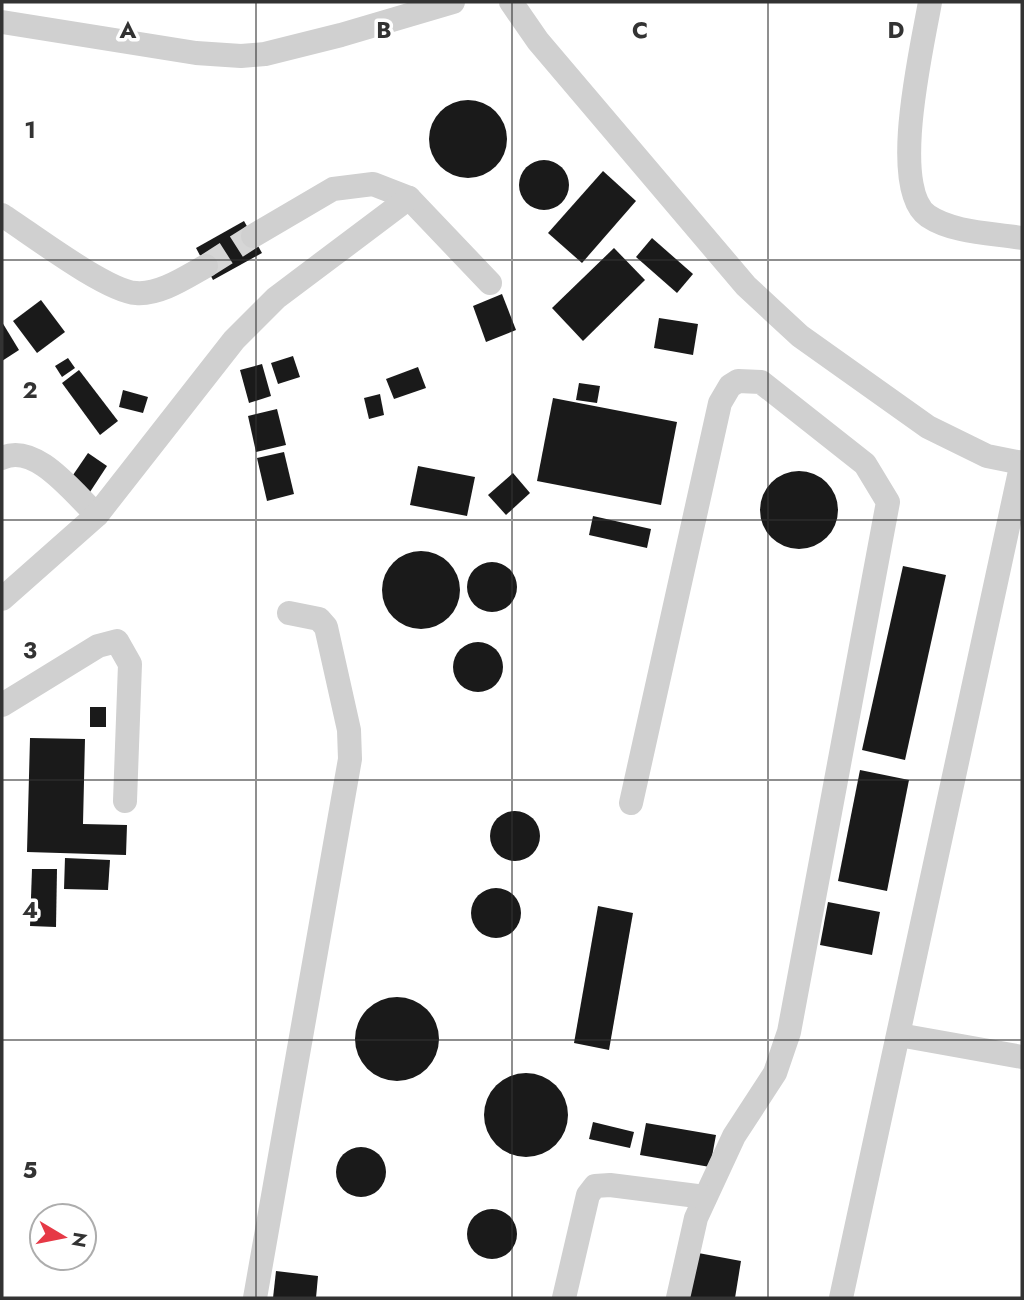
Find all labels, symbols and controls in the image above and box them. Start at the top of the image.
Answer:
text: A [119,13,137,47]
text: B [376,13,392,47]
text: C [632,13,648,47]
text: D [888,13,905,47]
text: 1 [24,113,36,147]
text: 2 [22,373,38,407]
text: 3 [23,633,37,667]
text: 4 [22,893,38,927]
text: 5 [23,1153,37,1187]
north arrow [28,1202,98,1272]
text: N [65,1230,94,1250]

